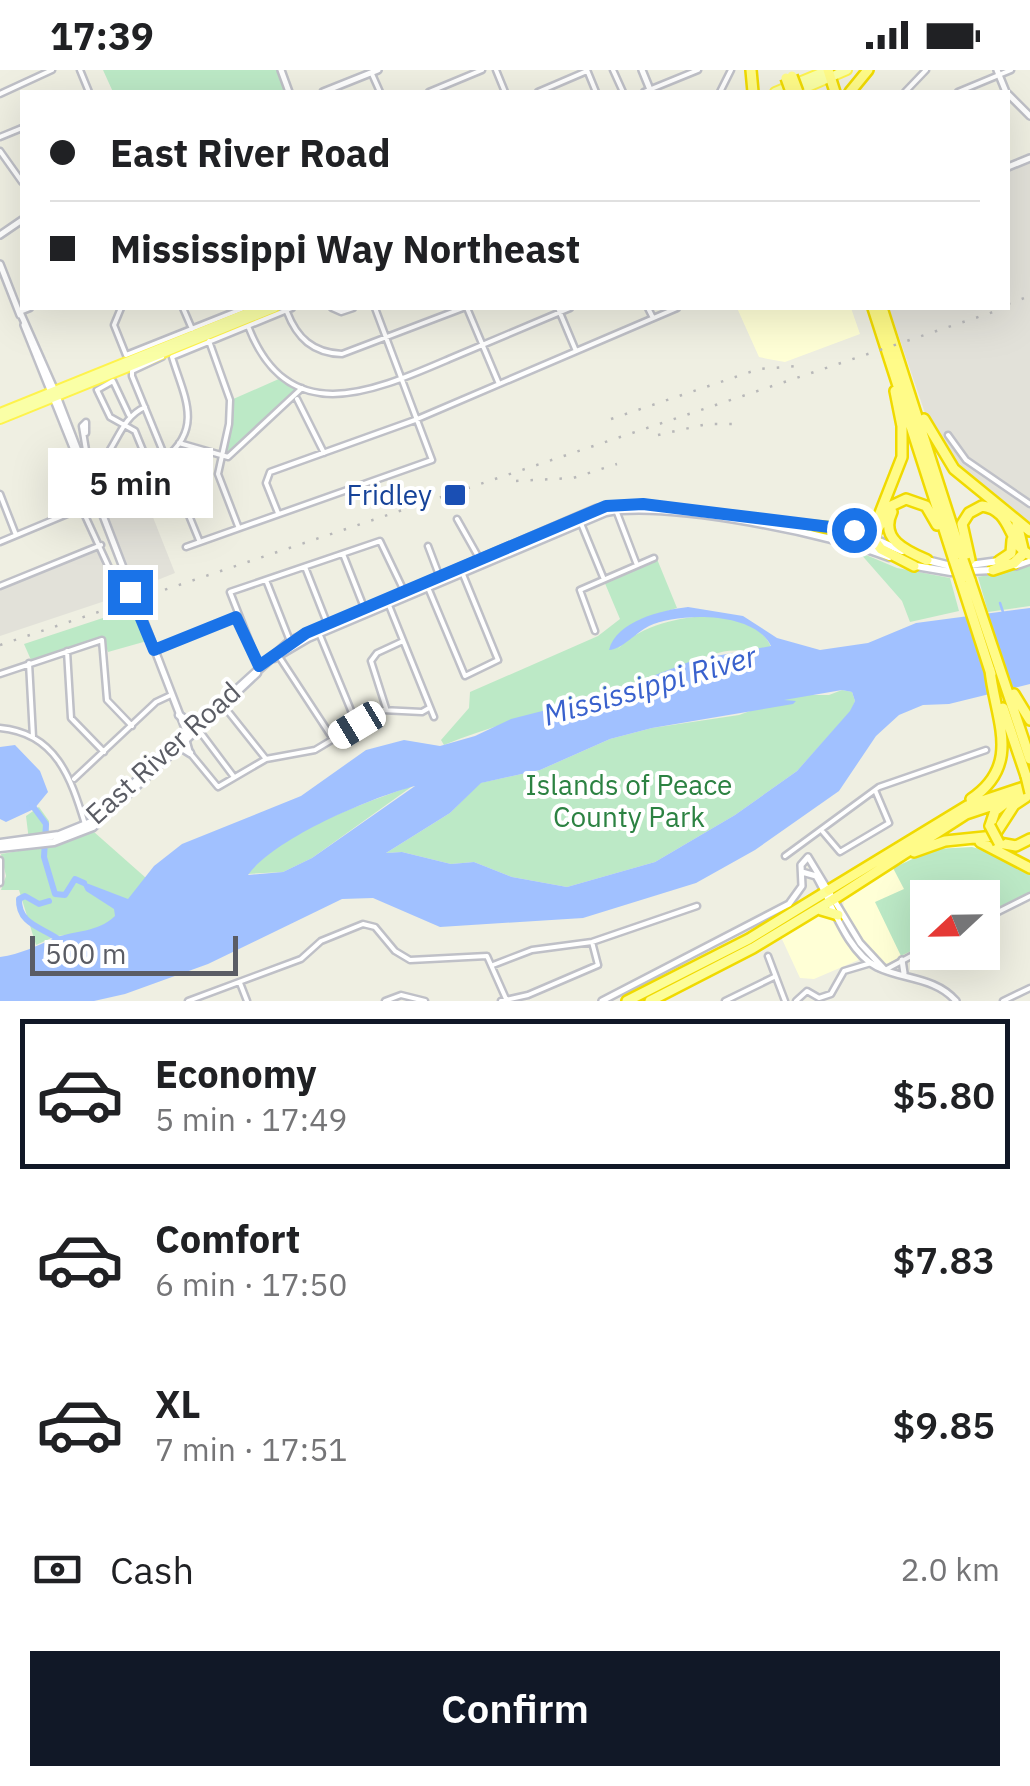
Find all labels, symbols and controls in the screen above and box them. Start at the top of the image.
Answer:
text: 17:39 [50,11,154,60]
text: East River Road [110,128,391,177]
text: Mississippi Way Northeast [110,224,580,273]
callout: 5 min [48,447,212,517]
text: 5 min [89,462,172,504]
place label: Fridley [347,476,432,513]
marker: Fridley [442,482,468,508]
route start [832,508,877,553]
route end [108,570,153,615]
water label: Mississippi River [538,635,762,734]
street label: East River Road [77,673,248,832]
car [324,697,390,753]
park label: Islands of Peace County Park [525,766,733,835]
north arrow [910,880,1000,970]
map controls [910,880,1000,970]
scale bar [30,931,238,976]
text: 500 m [45,935,126,972]
icon: car [35,1049,125,1139]
text: Economy [155,1049,317,1098]
text: $5.80 [892,1070,995,1119]
text: 5 min · 17:49 [155,1098,348,1140]
icon: car [35,1214,125,1304]
text: Comfort [155,1214,300,1263]
text: $7.83 [892,1235,995,1284]
text: 6 min · 17:50 [155,1263,348,1305]
icon: car [35,1379,125,1469]
text: XL [155,1379,201,1428]
text: $9.85 [892,1400,995,1449]
text: 7 min · 17:51 [155,1428,348,1470]
icon: cash [30,1542,85,1597]
text: Cash [110,1545,194,1594]
text: 2.0 km [901,1548,1000,1590]
button: Confirm [30,1651,1000,1766]

